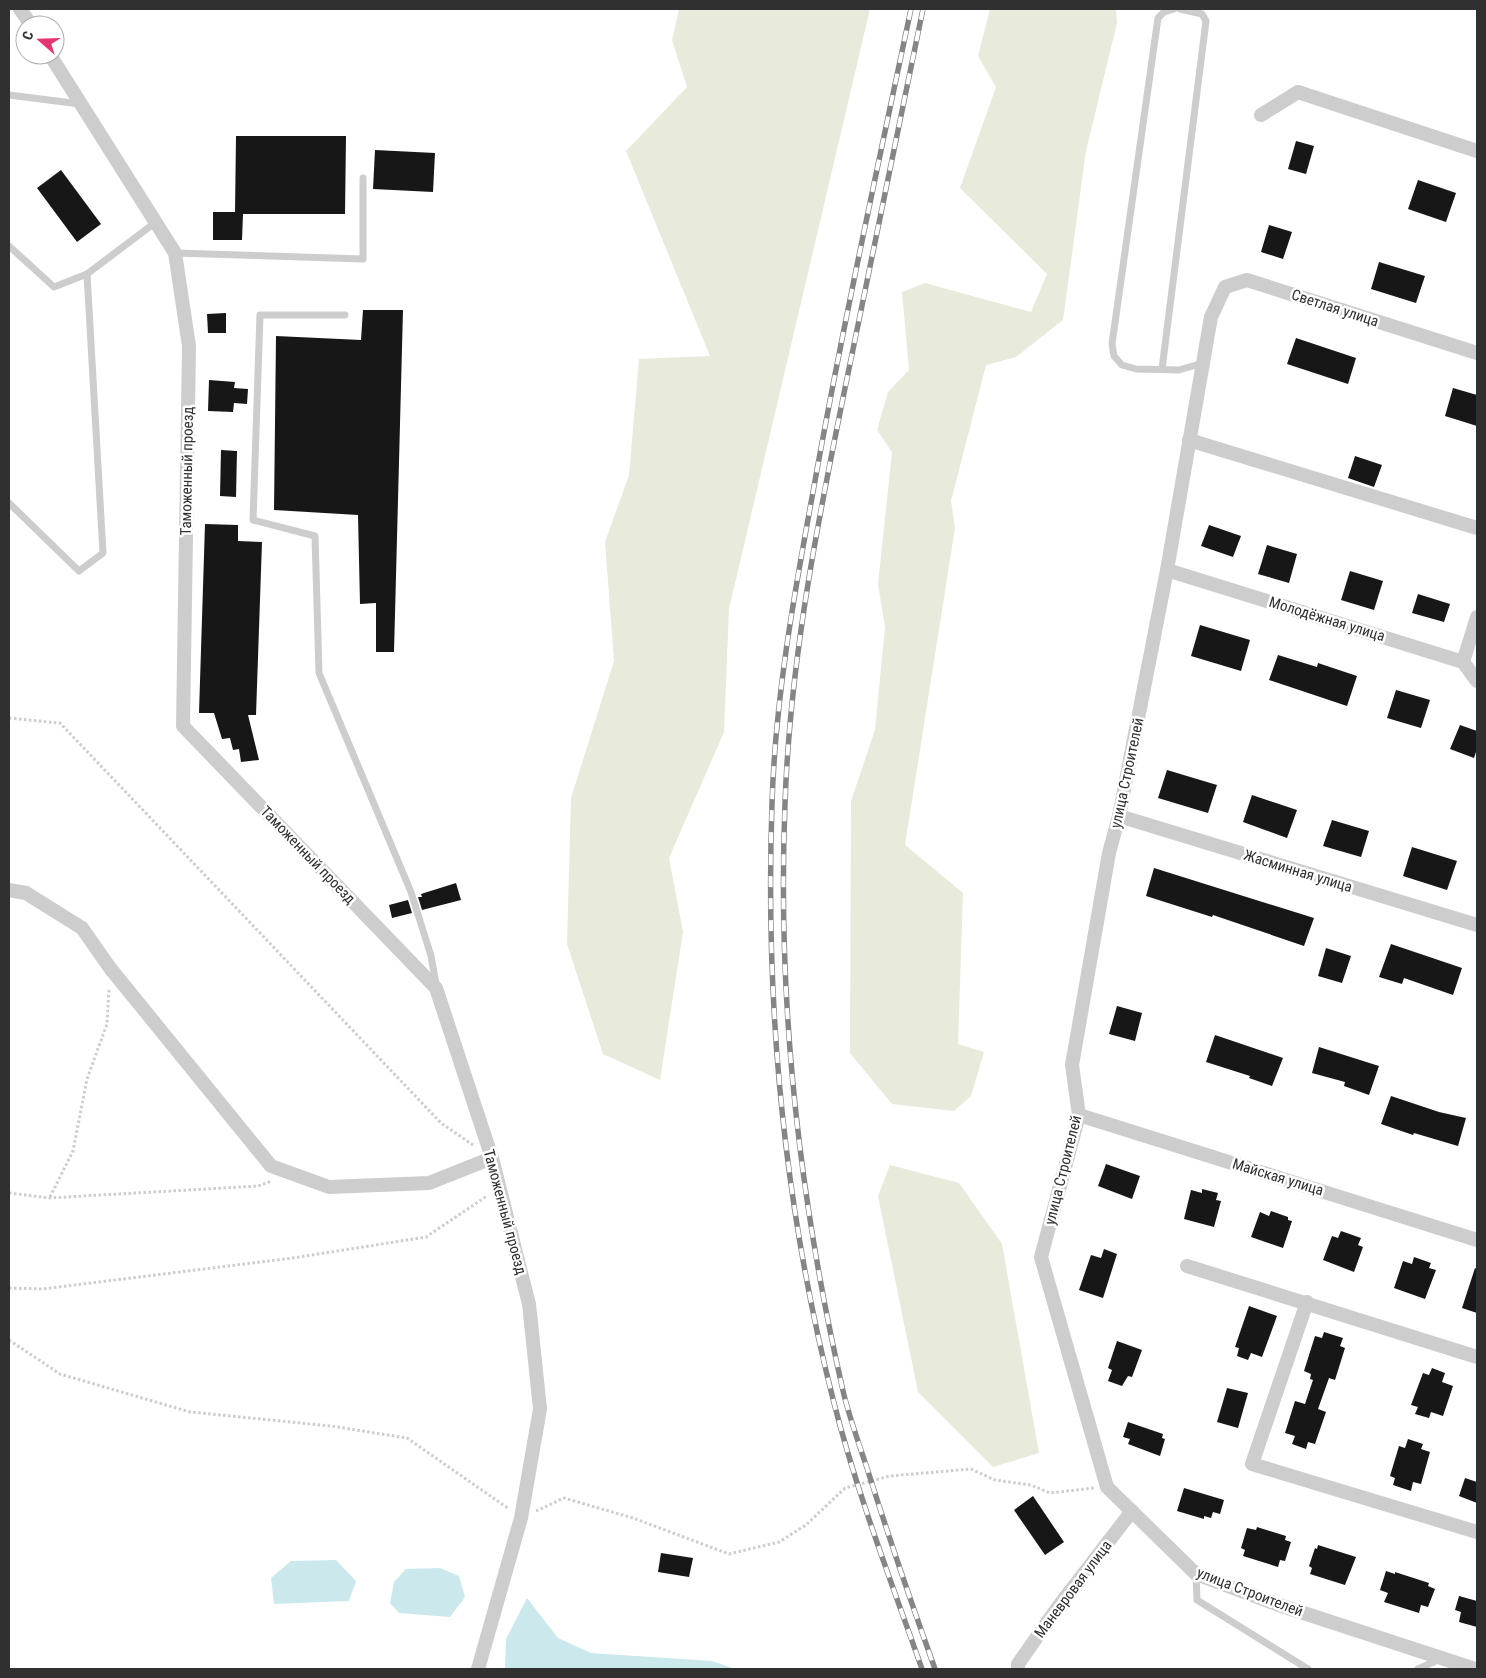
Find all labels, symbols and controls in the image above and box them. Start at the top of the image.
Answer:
north arrow [15,15,65,65]
text: С [19,29,37,42]
street label: Светлая улица [1289,285,1381,331]
street label: Таможенный проезд [177,406,197,536]
street label: Молодёжная улица [1267,593,1387,645]
street label: улица Строителей [1107,716,1147,830]
street label: Таможенный проезд [257,802,359,908]
street label: Жасминная улица [1241,846,1355,896]
street label: улица Строителей [1041,1113,1085,1227]
street label: Таможенный проезд [480,1147,530,1277]
street label: Майская улица [1230,1155,1326,1199]
street label: Маневровая улица [1030,1537,1116,1641]
street label: улица Строителей [1194,1563,1306,1621]

